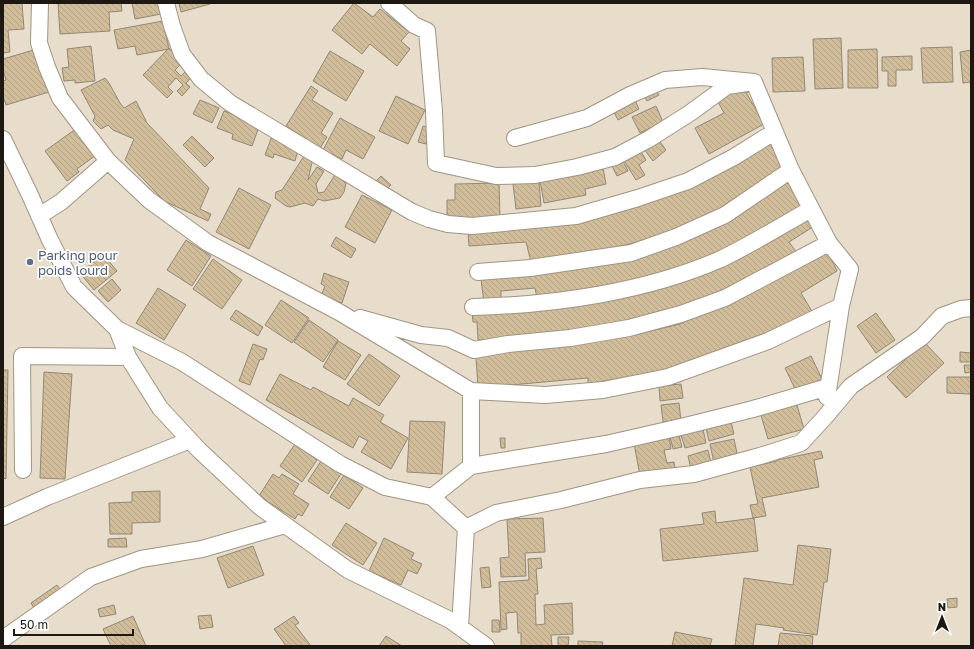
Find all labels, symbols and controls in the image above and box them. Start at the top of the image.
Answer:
place label: Parking pour poids lourd [38,247,118,278]
marker: Parking pour poids lourd [25,257,35,267]
north arrow [922,597,962,637]
text: N [938,600,946,613]
scale bar [14,611,133,637]
text: 50 m [20,617,48,632]

